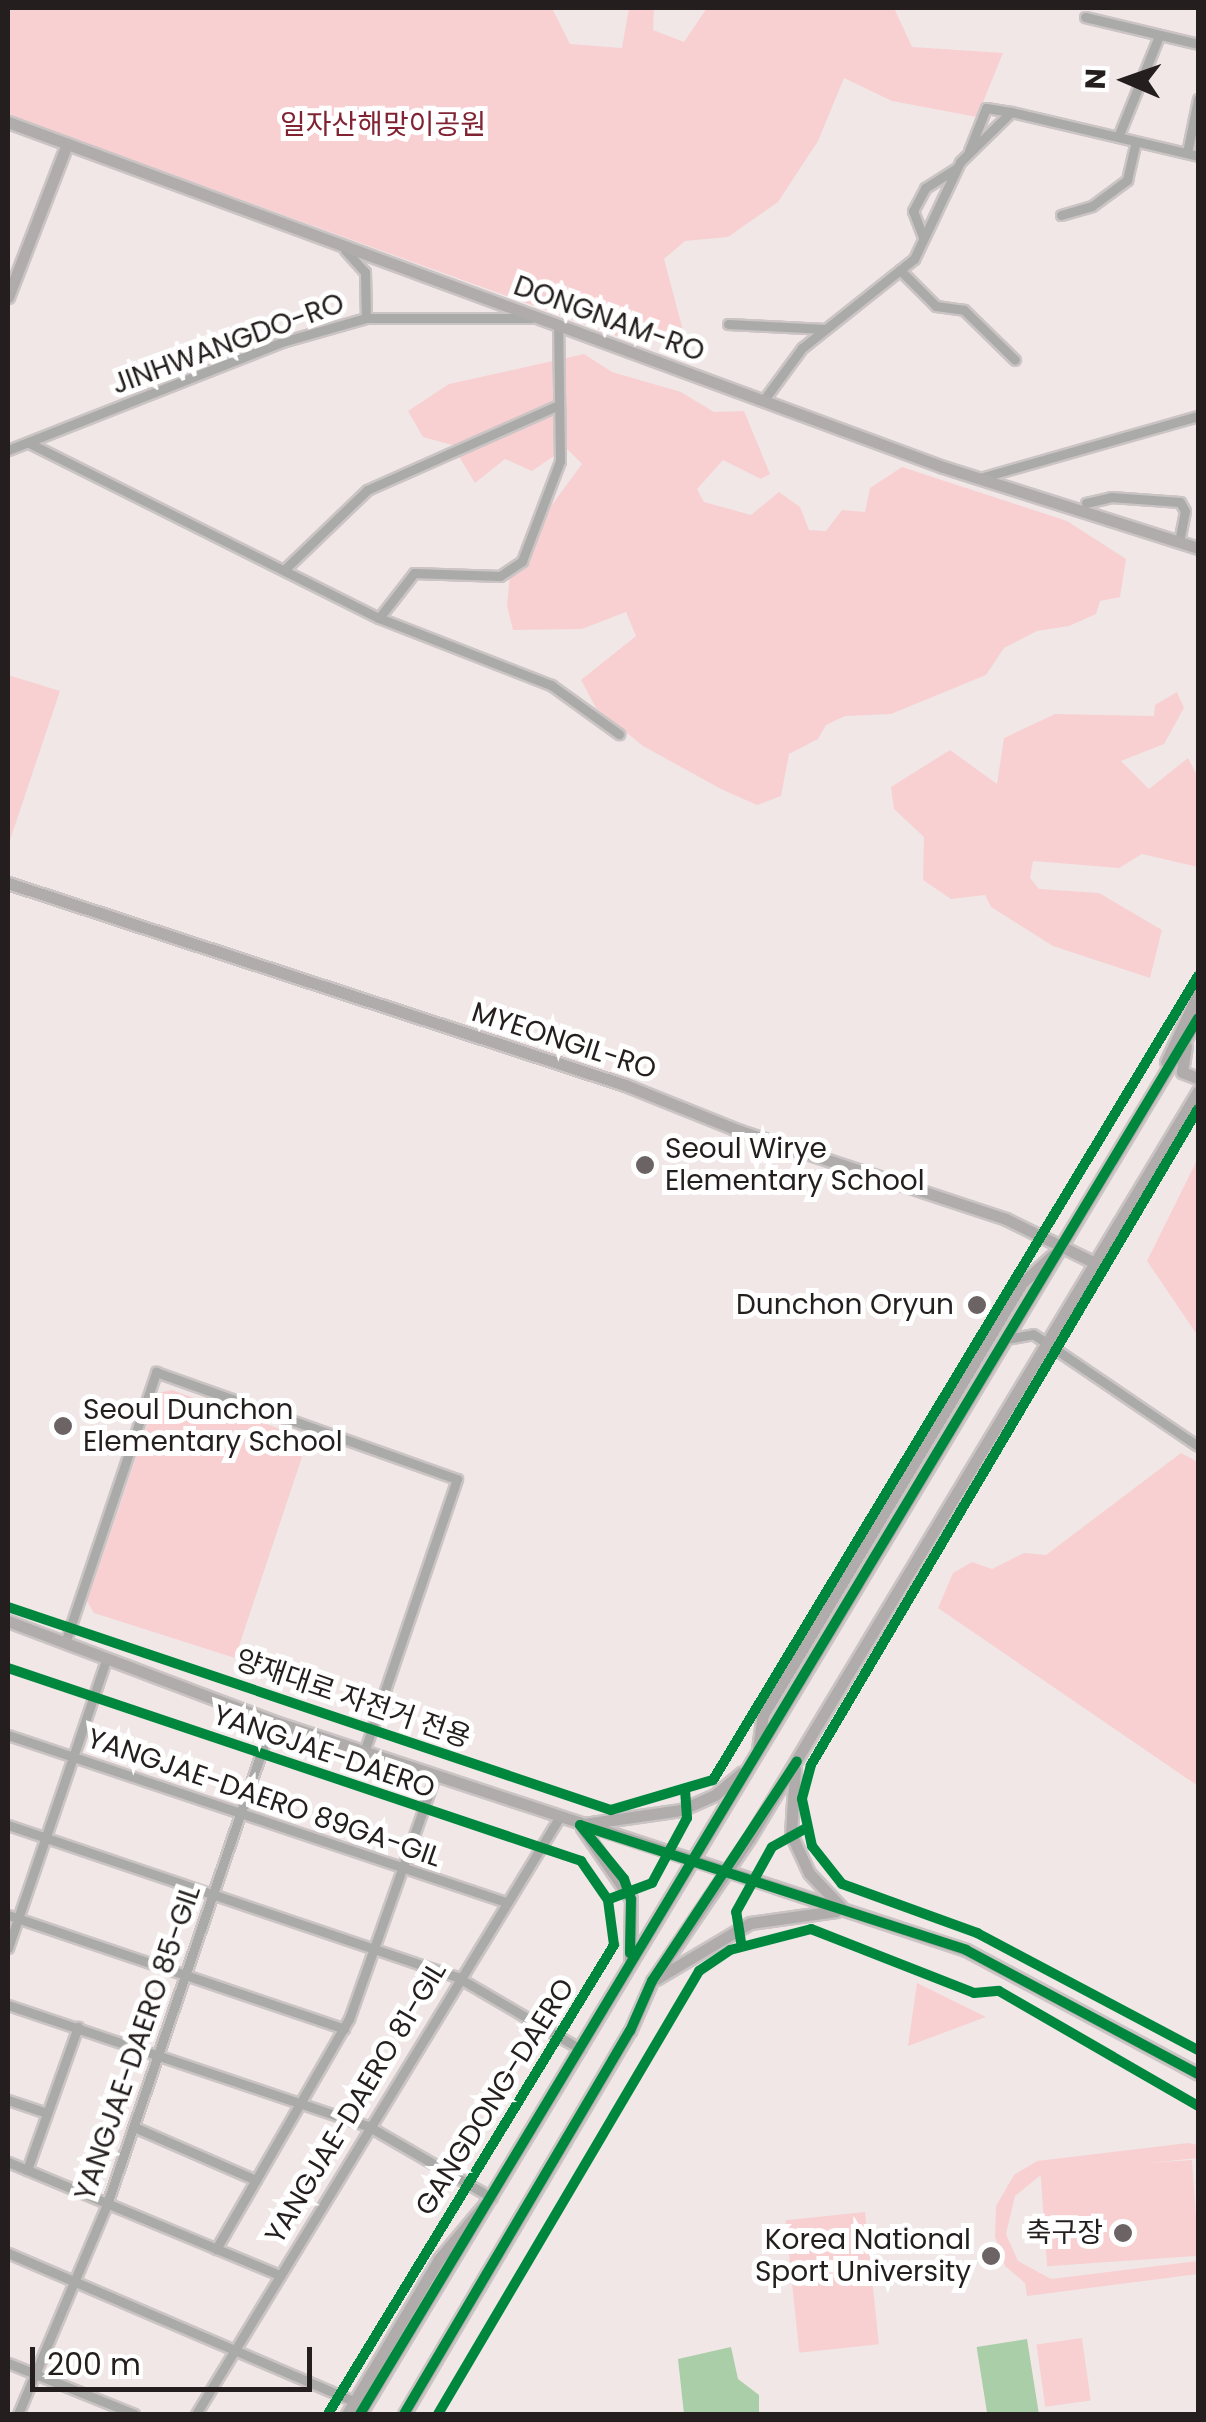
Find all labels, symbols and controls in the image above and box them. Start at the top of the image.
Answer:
north arrow [1076,30,1176,130]
text: N [1076,68,1115,90]
park label: 일자산해맞이공원 [280,108,486,142]
street label: DONGNAM-RO [509,269,709,369]
street label: JINHWANGDO-RO [107,286,349,402]
street label: MYEONGIL-RO [468,995,660,1087]
place label: Seoul Wirye Elementary School [665,1132,925,1198]
marker: Seoul Wirye Elementary School [634,1154,656,1176]
place label: Dunchon Oryun [736,1288,954,1322]
marker: Dunchon Oryun [964,1292,990,1318]
place label: Seoul Dunchon Elementary School [83,1393,343,1459]
marker: Seoul Dunchon Elementary School [52,1415,74,1437]
street label: 양재대로 자전거 전용 [231,1643,475,1755]
street label: YANGJAE-DAERO [209,1698,439,1806]
street label: YANGJAE-DAERO 89GA-GIL [83,1722,445,1874]
street label: YANGJAE-DAERO 85-GIL [68,1881,208,2205]
street label: YANGJAE-DAERO 81-GIL [259,1956,453,2250]
street label: GANGDONG-DAERO [408,1972,582,2222]
place label: 축구장 [1026,2216,1103,2250]
marker: 축구장 [1112,2222,1134,2244]
place label: Korea National Sport University [755,2223,971,2289]
marker: Korea National Sport University [980,2245,1002,2267]
scale bar [35,2327,318,2389]
text: 200 m [47,2343,141,2386]

